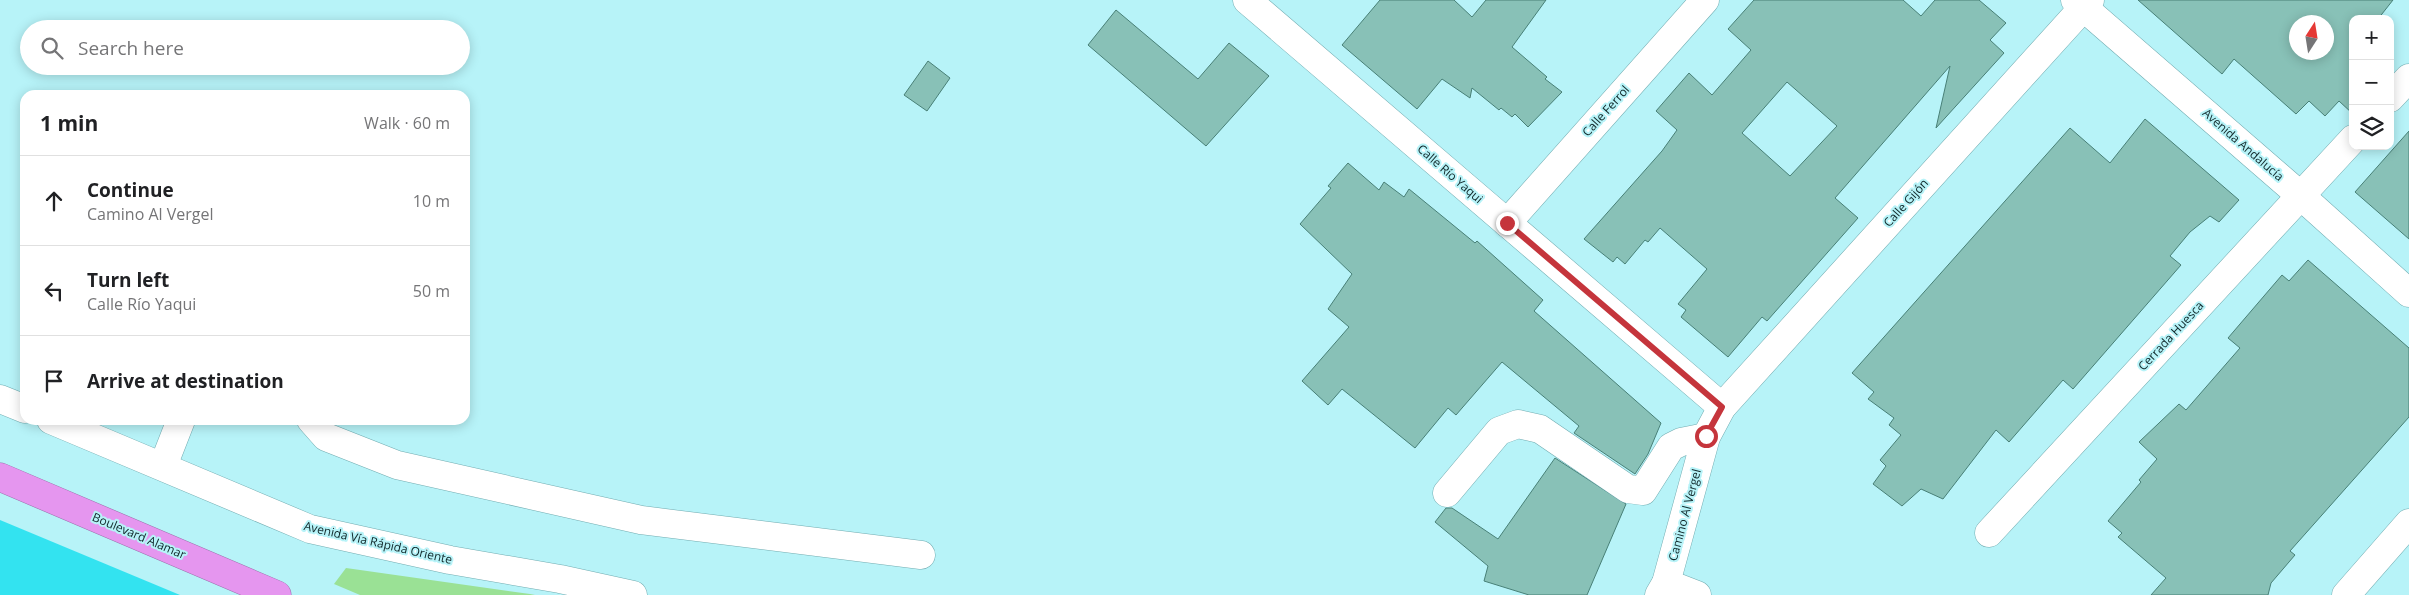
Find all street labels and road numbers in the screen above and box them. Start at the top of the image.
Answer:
street label: Calle Ferrol [1578,82,1633,140]
street label: Avenida Andalucía [2199,105,2288,185]
street label: Calle Río Yaqui [1414,140,1487,207]
street label: Calle Gijón [1879,175,1932,230]
street label: Cerrada Huesca [2134,297,2207,374]
street label: Camino Al Vergel [1664,467,1705,563]
street label: Boulevard Alamar [90,508,189,563]
street label: Avenida Vía Rápida Oriente [302,517,454,568]

